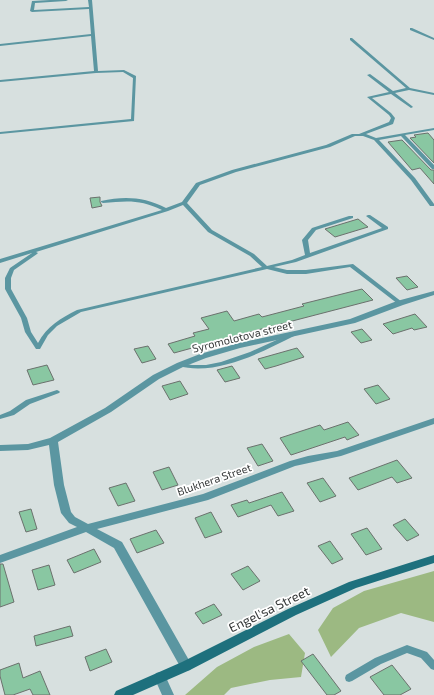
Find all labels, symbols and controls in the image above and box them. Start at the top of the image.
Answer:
street label: Syromolotova street [191,317,293,355]
street label: Blukhera Street [175,460,253,498]
street label: Engel'sa Street [226,582,312,636]

